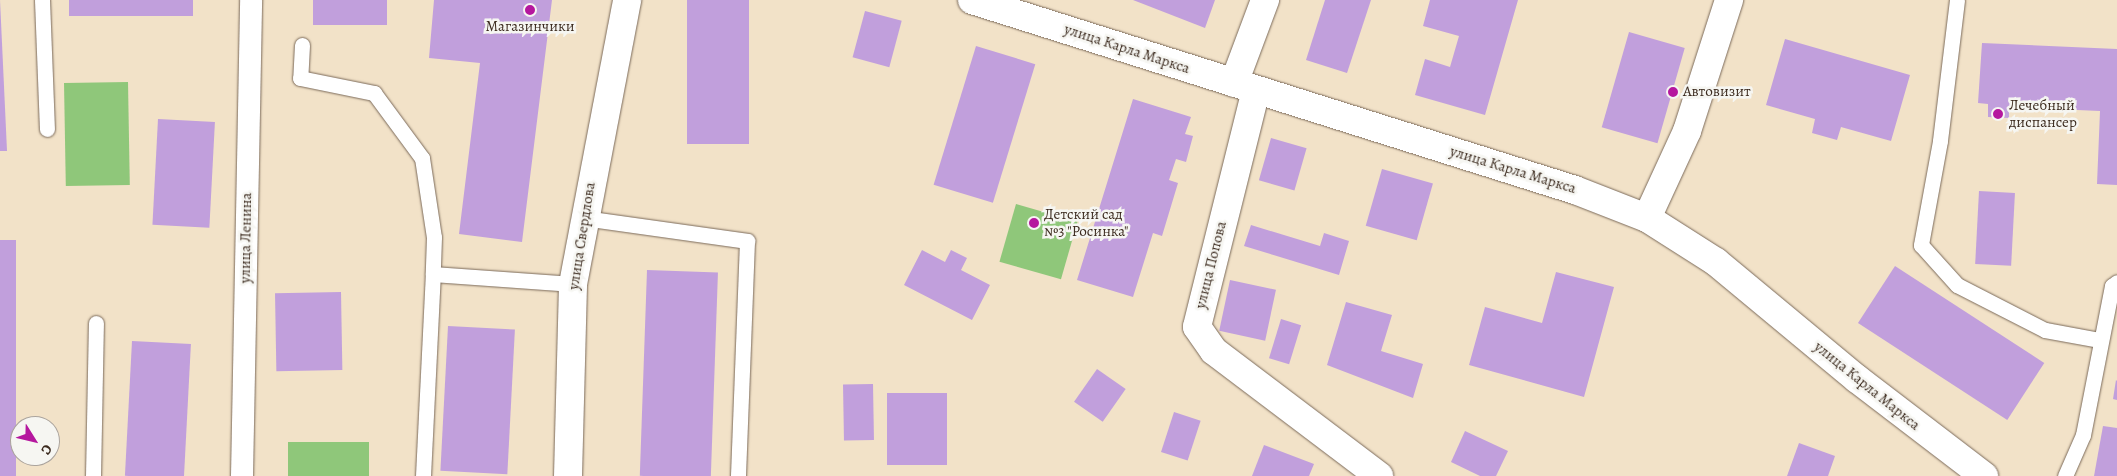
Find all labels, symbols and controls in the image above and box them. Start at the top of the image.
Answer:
marker: Магазинчики [524,4,536,16]
place label: Магазинчики [485,18,575,36]
street label: улица Карла Маркса [1062,20,1192,78]
place label: Автовизит [1683,83,1751,101]
marker: Автовизит [1667,86,1679,98]
place label: Лечебный диспансер [2009,96,2077,131]
marker: Лечебный диспансер [1991,107,2005,121]
street label: улица Карла Маркса [1448,142,1578,198]
street label: улица Свердлова [565,181,599,291]
street label: улица Ленина [236,192,256,284]
place label: Детский сад №3 "Росинка" [1044,205,1129,240]
marker: Детский сад №3 "Росинка" [1028,217,1040,229]
street label: улица Попова [1191,219,1231,311]
street label: улица Карла Маркса [1810,338,1924,434]
north arrow [10,416,60,466]
text: С [37,440,57,459]

